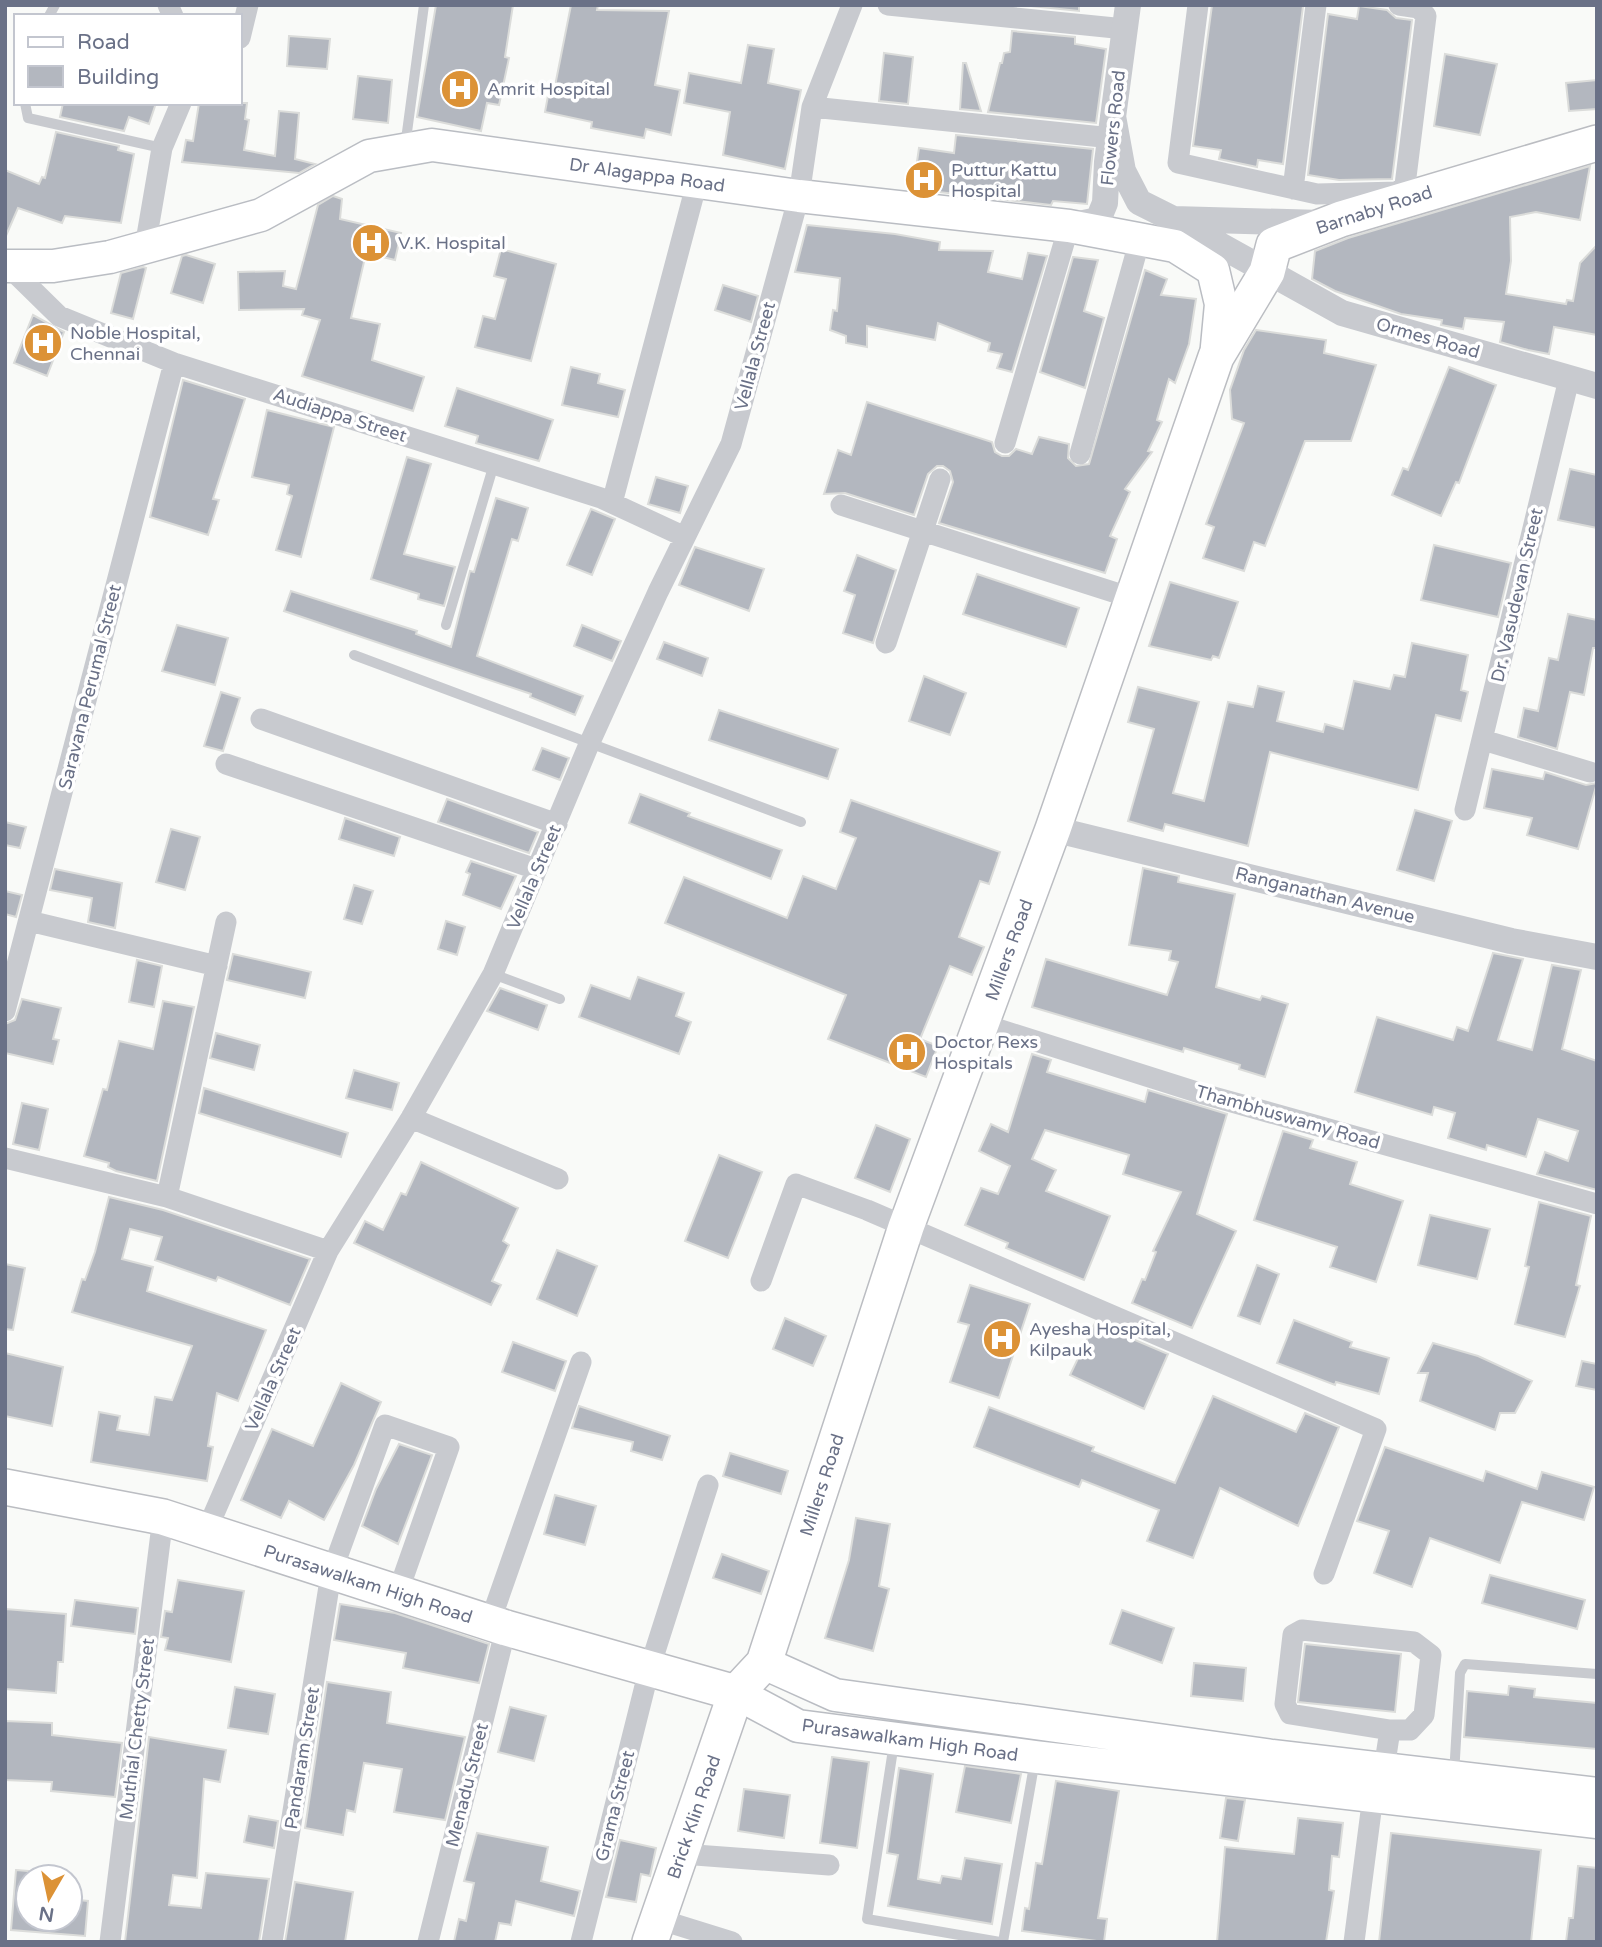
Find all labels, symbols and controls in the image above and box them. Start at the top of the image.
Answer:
legend [14,14,242,105]
text: Road [77,30,130,55]
text: Building [77,65,159,90]
hospital icon: Amrit Hospital [439,68,481,110]
street label: Flowers Road [1096,69,1130,187]
place label: Amrit Hospital [487,78,610,100]
street label: Dr Alagappa Road [568,153,726,197]
hospital icon: Puttur Kattu Hospital [903,159,945,201]
place label: Puttur Kattu Hospital [951,159,1057,202]
street label: Barnaby Road [1313,181,1435,239]
hospital icon: V.K. Hospital [350,222,392,264]
place label: V.K. Hospital [398,232,506,254]
street label: Vellala Street [730,299,780,413]
street label: Ormes Road [1374,313,1482,363]
hospital icon: Noble Hospital, Chennai [22,322,64,364]
place label: Noble Hospital, Chennai [70,322,201,365]
street label: Audiappa Street [270,383,410,447]
street label: Dr. Vasudevan Street [1486,506,1548,684]
street label: Saravana Perumal Street [54,582,126,792]
street label: Vellala Street [502,821,566,933]
street label: Ranganathan Avenue [1233,862,1417,928]
street label: Millers Road [980,896,1038,1004]
hospital icon: Doctor Rexs Hospitals [886,1031,928,1073]
place label: Doctor Rexs Hospitals [934,1031,1038,1074]
street label: Thambhuswamy Road [1193,1080,1383,1154]
hospital icon: Ayesha Hospital, Kilpauk [981,1318,1023,1360]
place label: Ayesha Hospital, Kilpauk [1029,1318,1171,1361]
street label: Vellala Street [240,1323,306,1434]
street label: Millers Road [795,1431,849,1539]
street label: Purasawalkam High Road [261,1540,475,1628]
street label: Muthial Chetty Street [115,1637,159,1821]
street label: Pandaram Street [280,1685,324,1831]
street label: Purasawalkam High Road [800,1714,1020,1766]
street label: Menadu Street [441,1721,493,1849]
street label: Grama Street [591,1748,639,1864]
street label: Brick Klin Road [662,1752,726,1882]
north arrow [14,1863,84,1933]
text: N [37,1902,56,1926]

